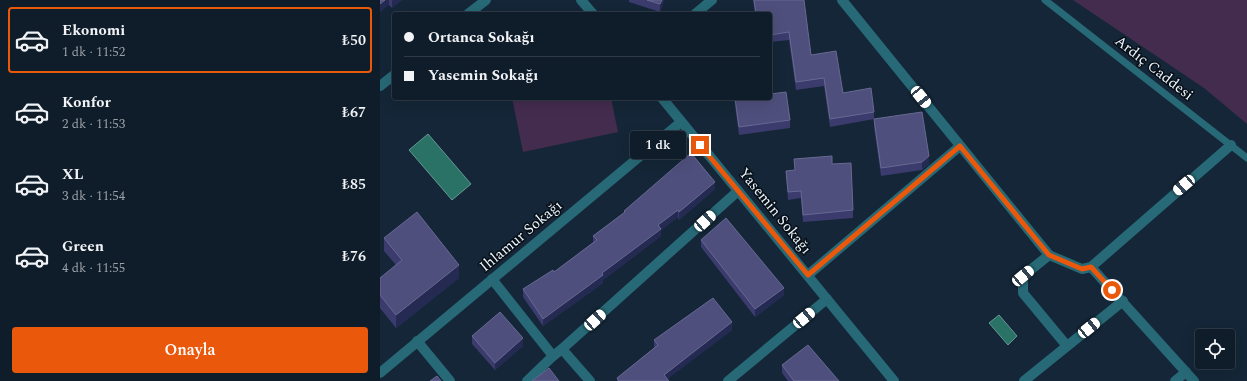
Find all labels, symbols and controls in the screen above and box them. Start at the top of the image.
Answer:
text: Ekonomi [62,19,125,42]
icon: car [14,22,50,58]
text: Ortanca Sokağı [428,26,535,49]
text: ₺50 [342,29,366,52]
street label: Ardıç Caddesi [1110,30,1198,106]
text: 1 dk · 11:52 [62,42,125,62]
text: Yasemin Sokağı [428,64,538,87]
car [909,84,933,110]
text: Konfor [62,91,111,114]
icon: car [14,94,50,130]
text: ₺67 [342,101,366,124]
text: 2 dk · 11:53 [62,114,125,134]
callout: 1 dk [630,131,686,159]
text: 1 dk [645,135,671,155]
route end [691,136,709,154]
text: XL [62,163,83,186]
street label: Yasemin Sokağı [733,163,817,259]
icon: car [14,166,50,202]
text: ₺85 [342,173,366,196]
car [1171,173,1197,197]
text: 3 dk · 11:54 [62,186,125,206]
street label: Ihlamur Sokağı [475,194,567,278]
car [692,209,718,233]
text: Green [62,235,104,258]
icon: car [14,238,50,274]
text: ₺76 [342,245,366,268]
text: 4 dk · 11:55 [62,258,125,278]
car [1010,264,1036,288]
route start [1103,281,1121,299]
car [791,306,817,330]
car [582,308,608,332]
car [1076,316,1102,340]
button: Onayla [12,327,368,373]
map controls [1195,329,1235,369]
button: locate [1195,329,1235,369]

